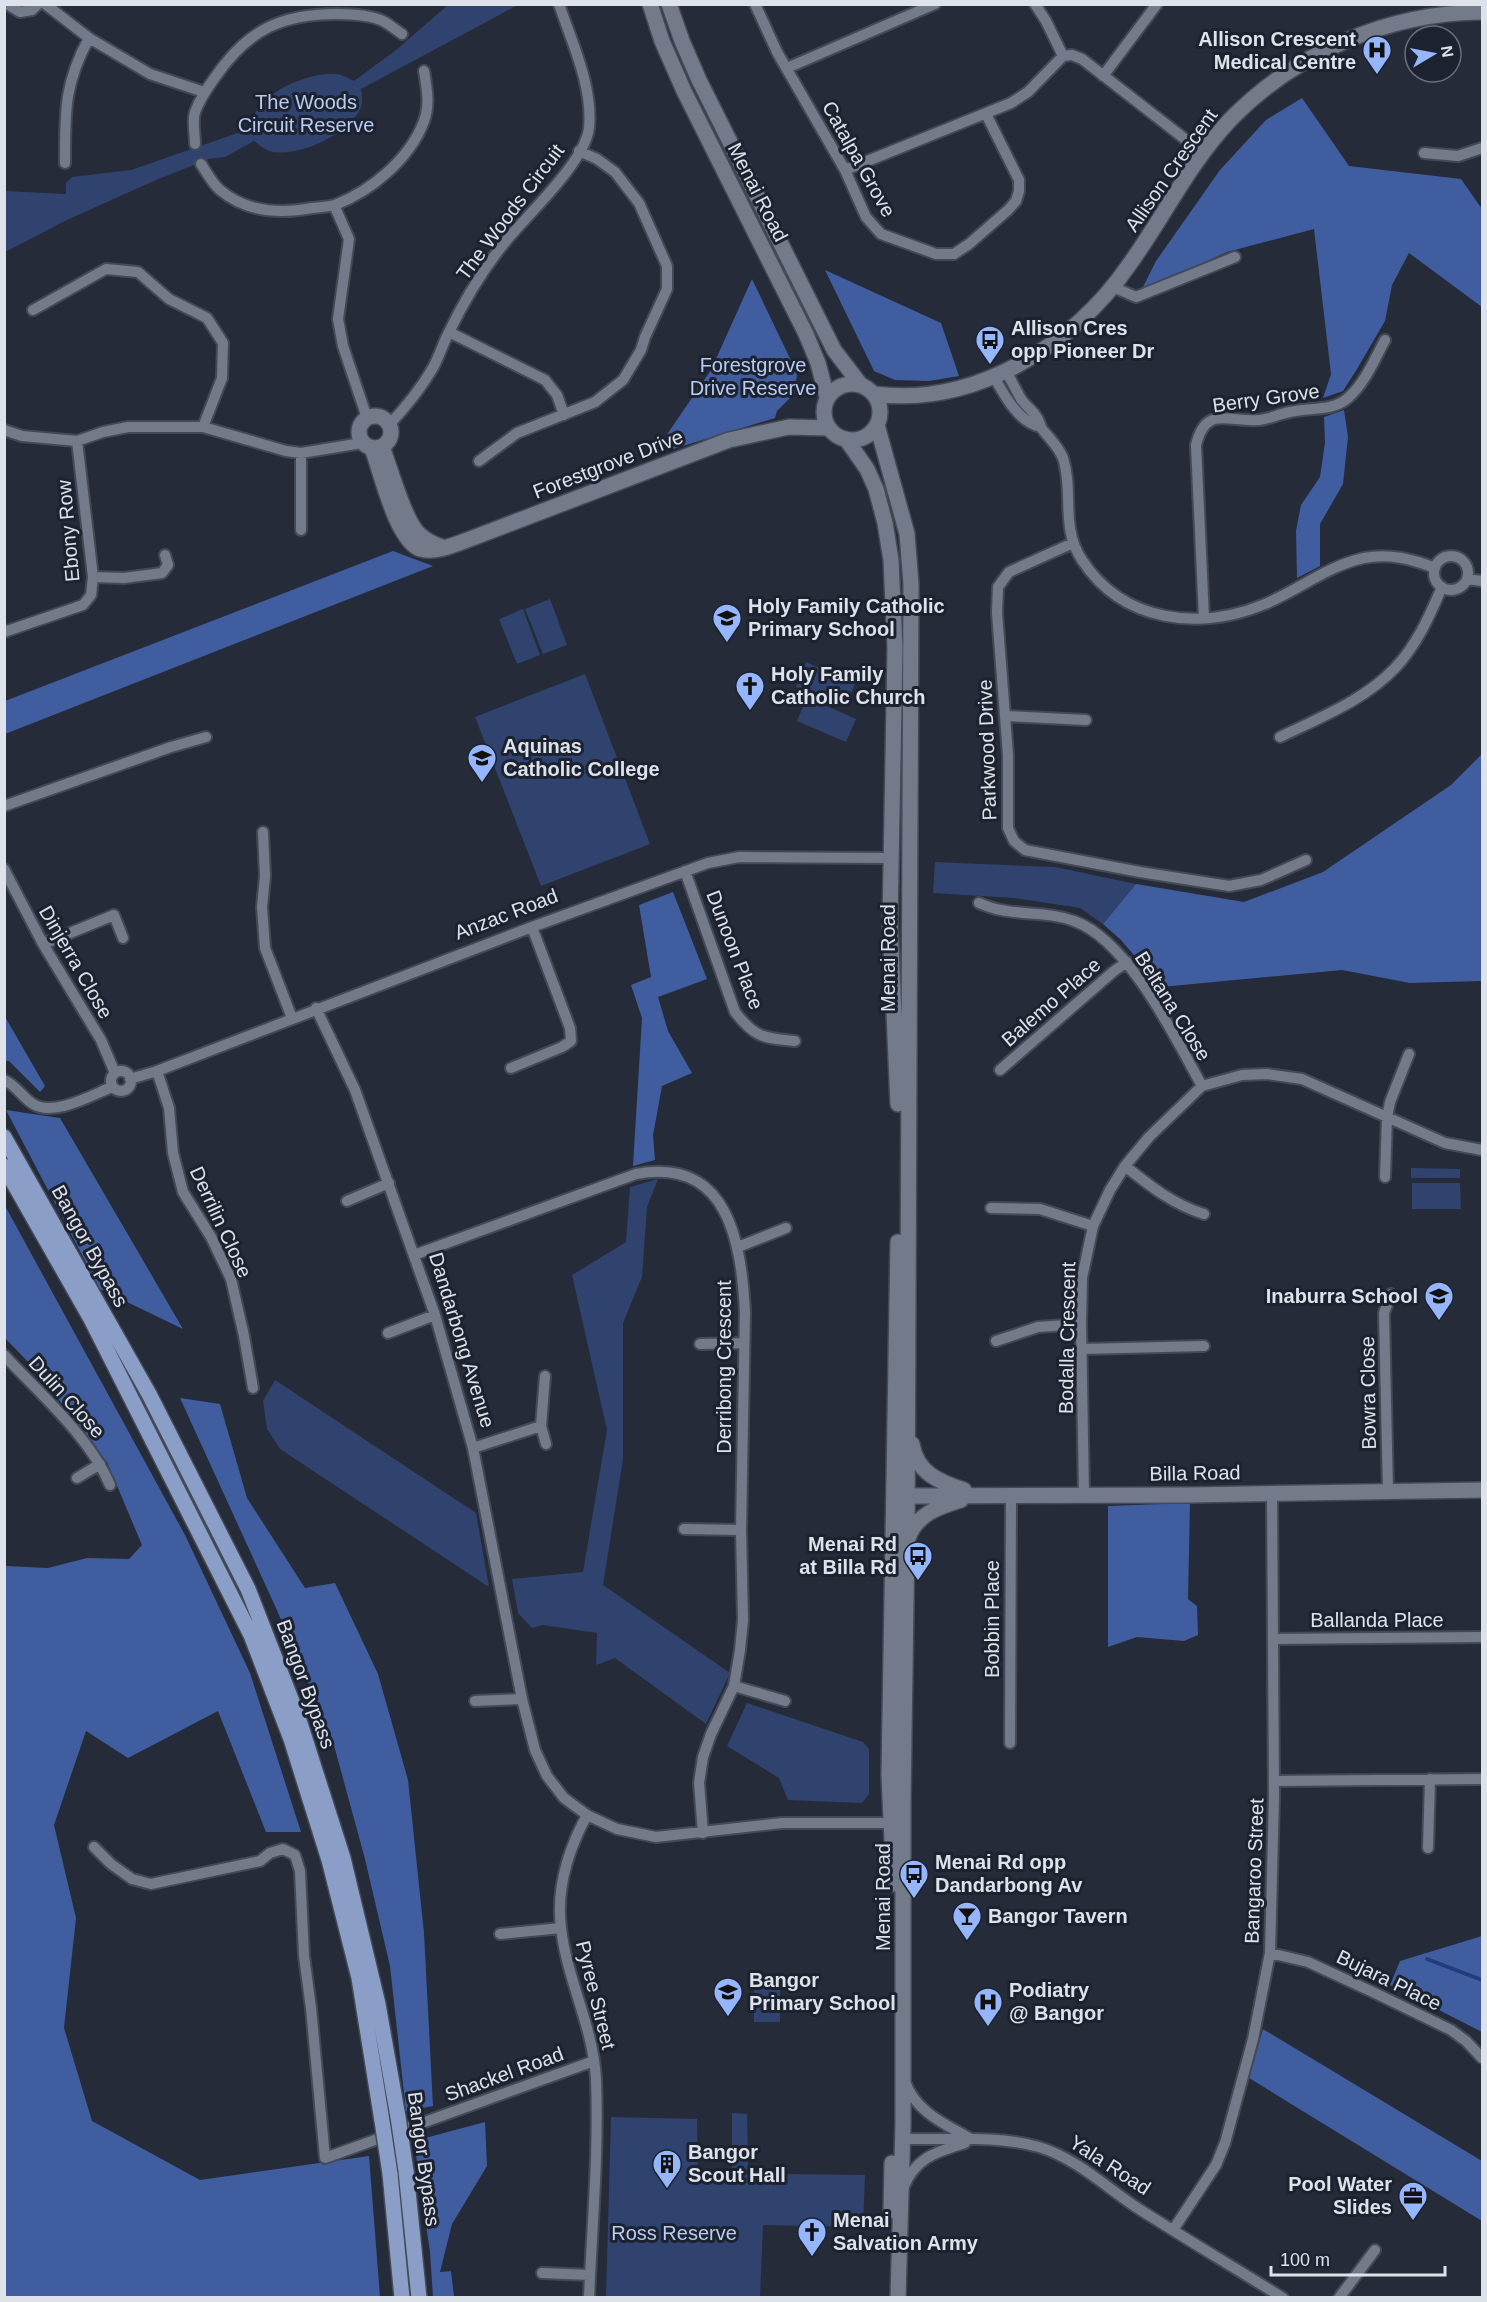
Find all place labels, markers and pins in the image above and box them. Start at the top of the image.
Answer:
place label: Allison Crescent Medical Centre [1198,28,1356,73]
hospital icon: Allison Crescent Medical Centre [1361,34,1393,76]
place label: Allison Cres opp Pioneer Dr [1011,317,1155,362]
bus stop icon: Allison Cres opp Pioneer Dr [974,324,1006,366]
place label: Holy Family Catholic Primary School [748,595,945,640]
school or university icon: Holy Family Catholic Primary School [711,602,743,644]
place label: Holy Family Catholic Church [771,663,925,708]
church icon: Holy Family Catholic Church [734,670,766,712]
place label: Aquinas Catholic College [503,735,660,780]
school or university icon: Aquinas Catholic College [466,742,498,784]
school or university icon: Inaburra School [1423,1280,1455,1322]
place label: Inaburra School [1266,1285,1418,1307]
place label: Menai Rd at Billa Rd [799,1533,897,1578]
bus stop icon: Menai Rd at Billa Rd [902,1540,934,1582]
place label: Menai Rd opp Dandarbong Av [935,1851,1083,1896]
bus stop icon: Menai Rd opp Dandarbong Av [898,1858,930,1900]
bar icon: Bangor Tavern [951,1900,983,1942]
place label: Bangor Tavern [988,1905,1128,1927]
place label: Bangor Primary School [749,1969,896,2014]
school or university icon: Bangor Primary School [712,1976,744,2018]
place label: Podiatry @ Bangor [1009,1979,1104,2024]
hospital icon: Podiatry @ Bangor [972,1986,1004,2028]
place label: Bangor Scout Hall [688,2141,786,2186]
building icon: Bangor Scout Hall [651,2148,683,2190]
place label: Pool Water Slides [1288,2173,1392,2218]
office icon: Pool Water Slides [1397,2180,1429,2222]
place label: Menai Salvation Army [833,2209,979,2254]
church icon: Menai Salvation Army [796,2216,828,2258]

